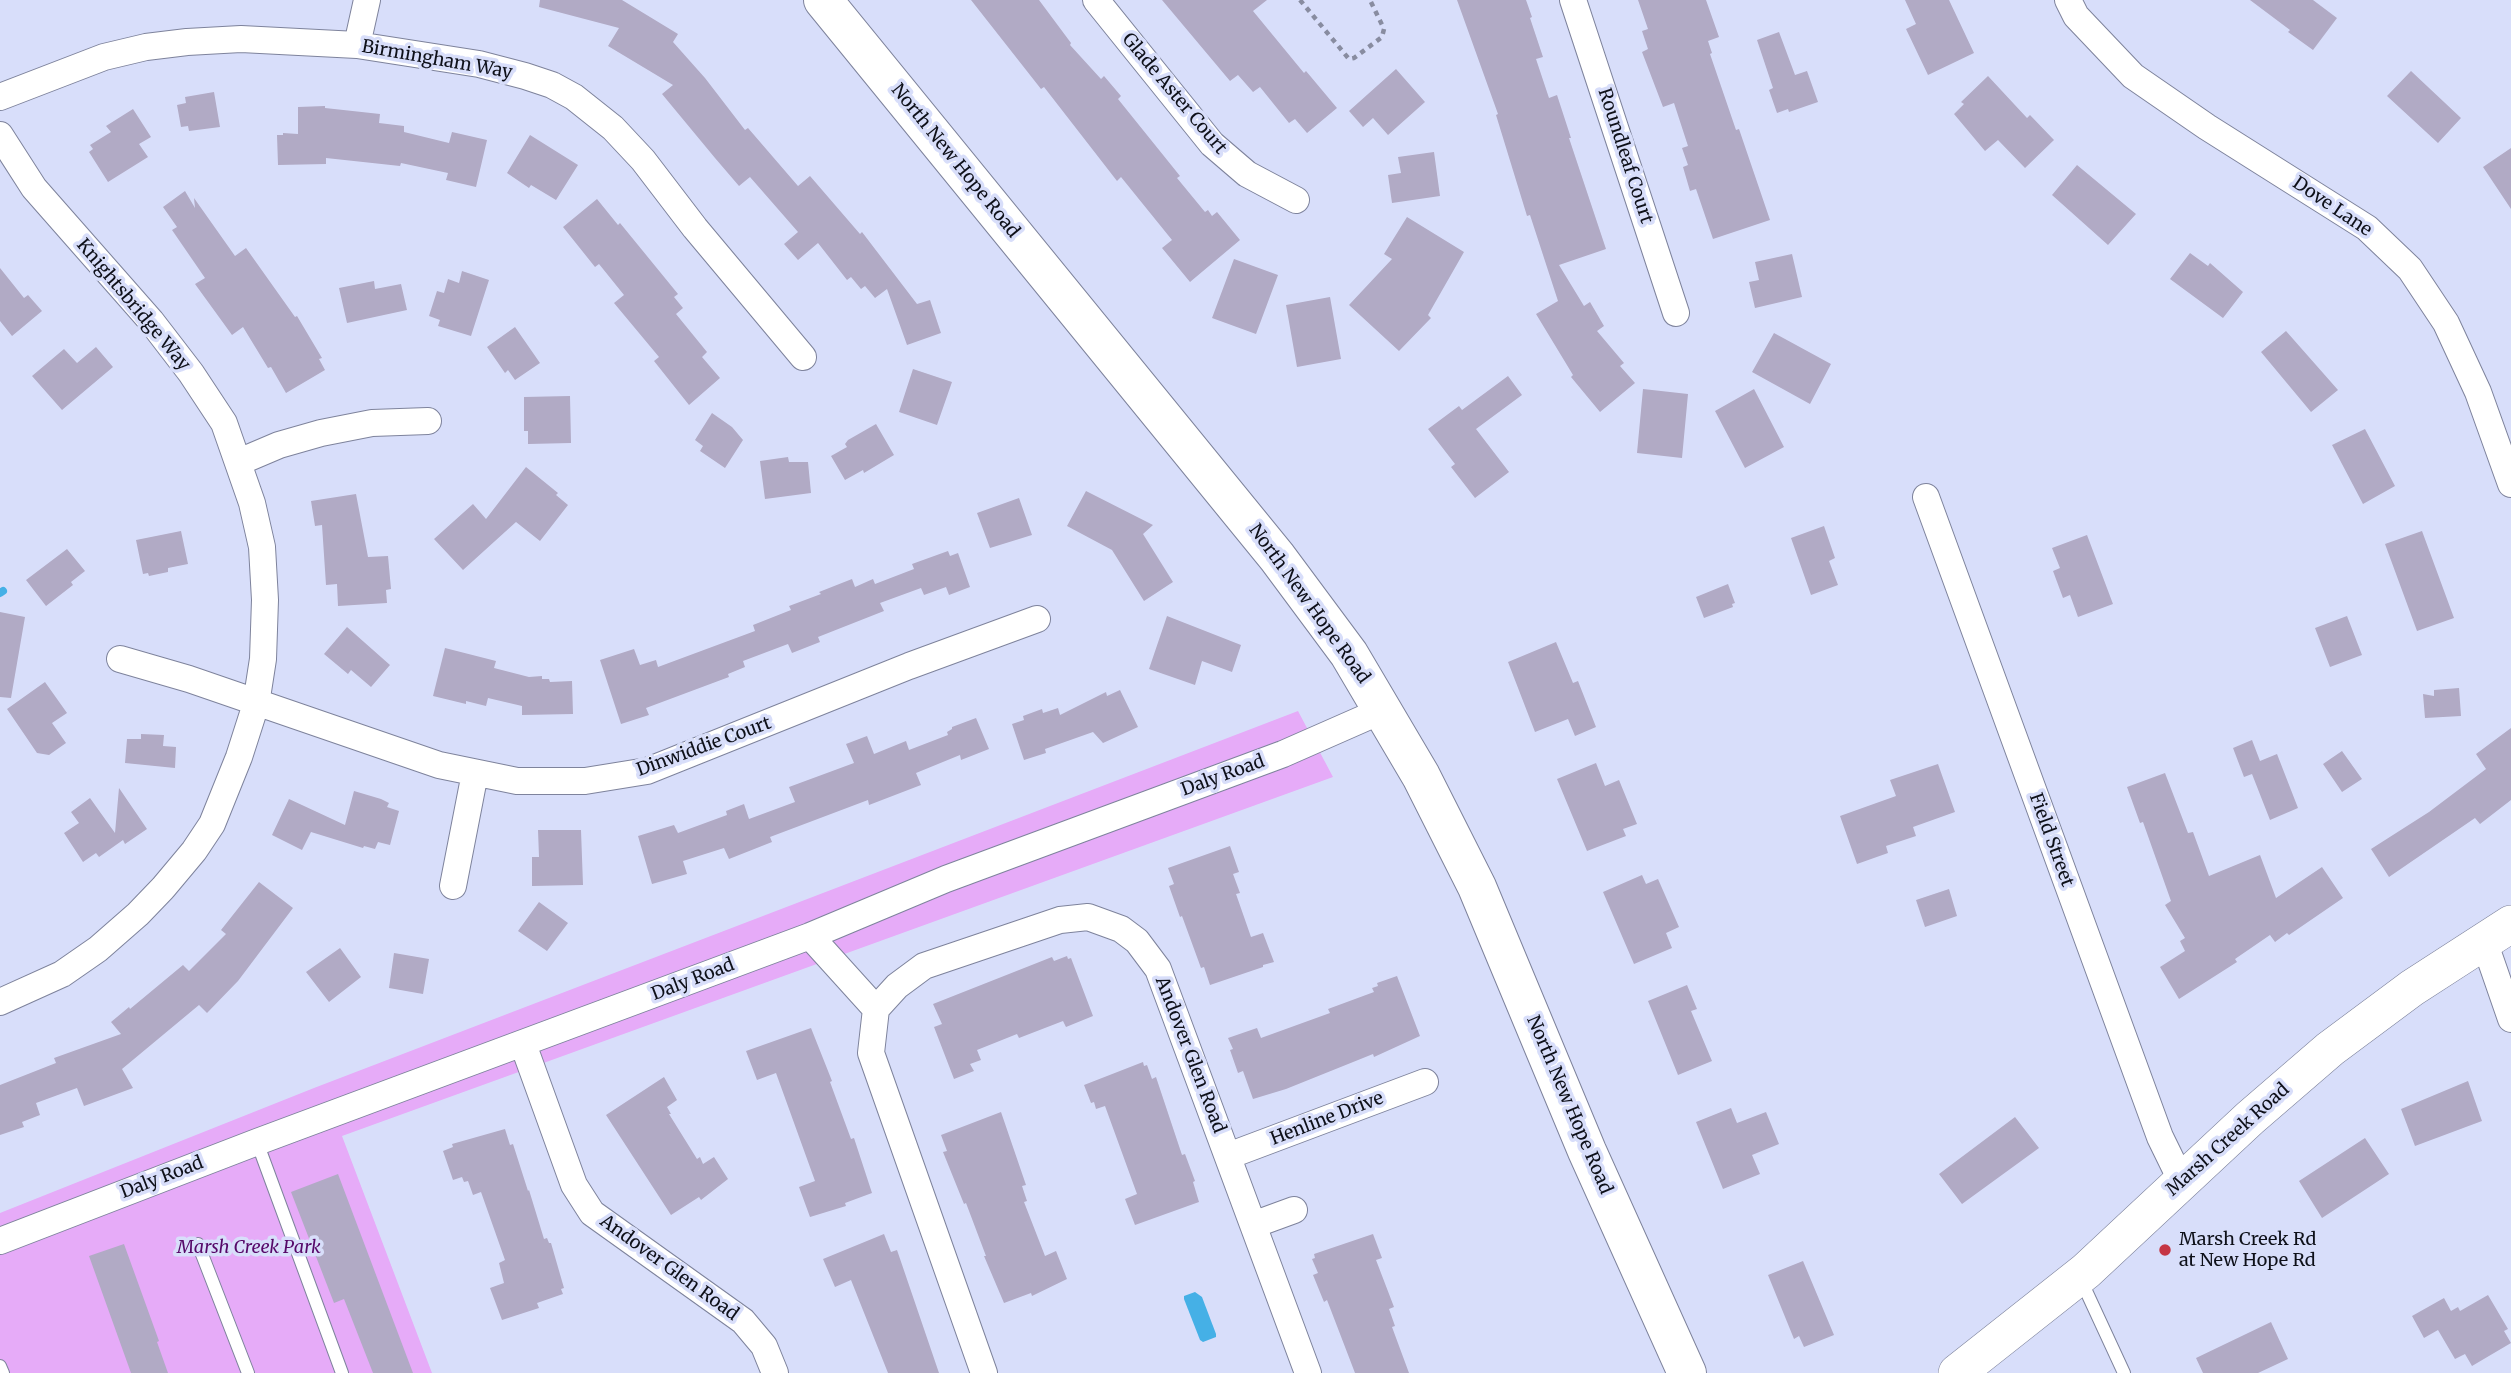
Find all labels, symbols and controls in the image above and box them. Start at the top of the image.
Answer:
street label: Glade Aster Court [1117,29,1231,159]
street label: Birmingham Way [360,36,514,84]
street label: North New Hope Road [886,80,1024,242]
street label: Roundleaf Court [1593,86,1657,226]
street label: Dove Lane [2288,173,2376,241]
street label: Knightsbridge Way [72,235,194,375]
street label: North New Hope Road [1244,520,1374,688]
street label: Dinwiddie Court [634,713,774,781]
street label: Daly Road [1178,751,1268,801]
street label: Field Street [2024,790,2078,890]
street label: Daly Road [649,954,737,1006]
street label: Andover Glen Road [1150,974,1230,1136]
street label: North New Hope Road [1522,1013,1616,1197]
street label: Marsh Creek Road [2162,1079,2294,1201]
street label: Henline Drive [1267,1088,1387,1150]
street label: Daly Road [118,1152,206,1204]
street label: Andover Glen Road [596,1211,742,1325]
place label: Marsh Creek Rd at New Hope Rd [2179,1229,2316,1272]
park label: Marsh Creek Park [177,1237,321,1259]
marker: Marsh Creek Rd at New Hope Rd [2157,1242,2173,1258]

